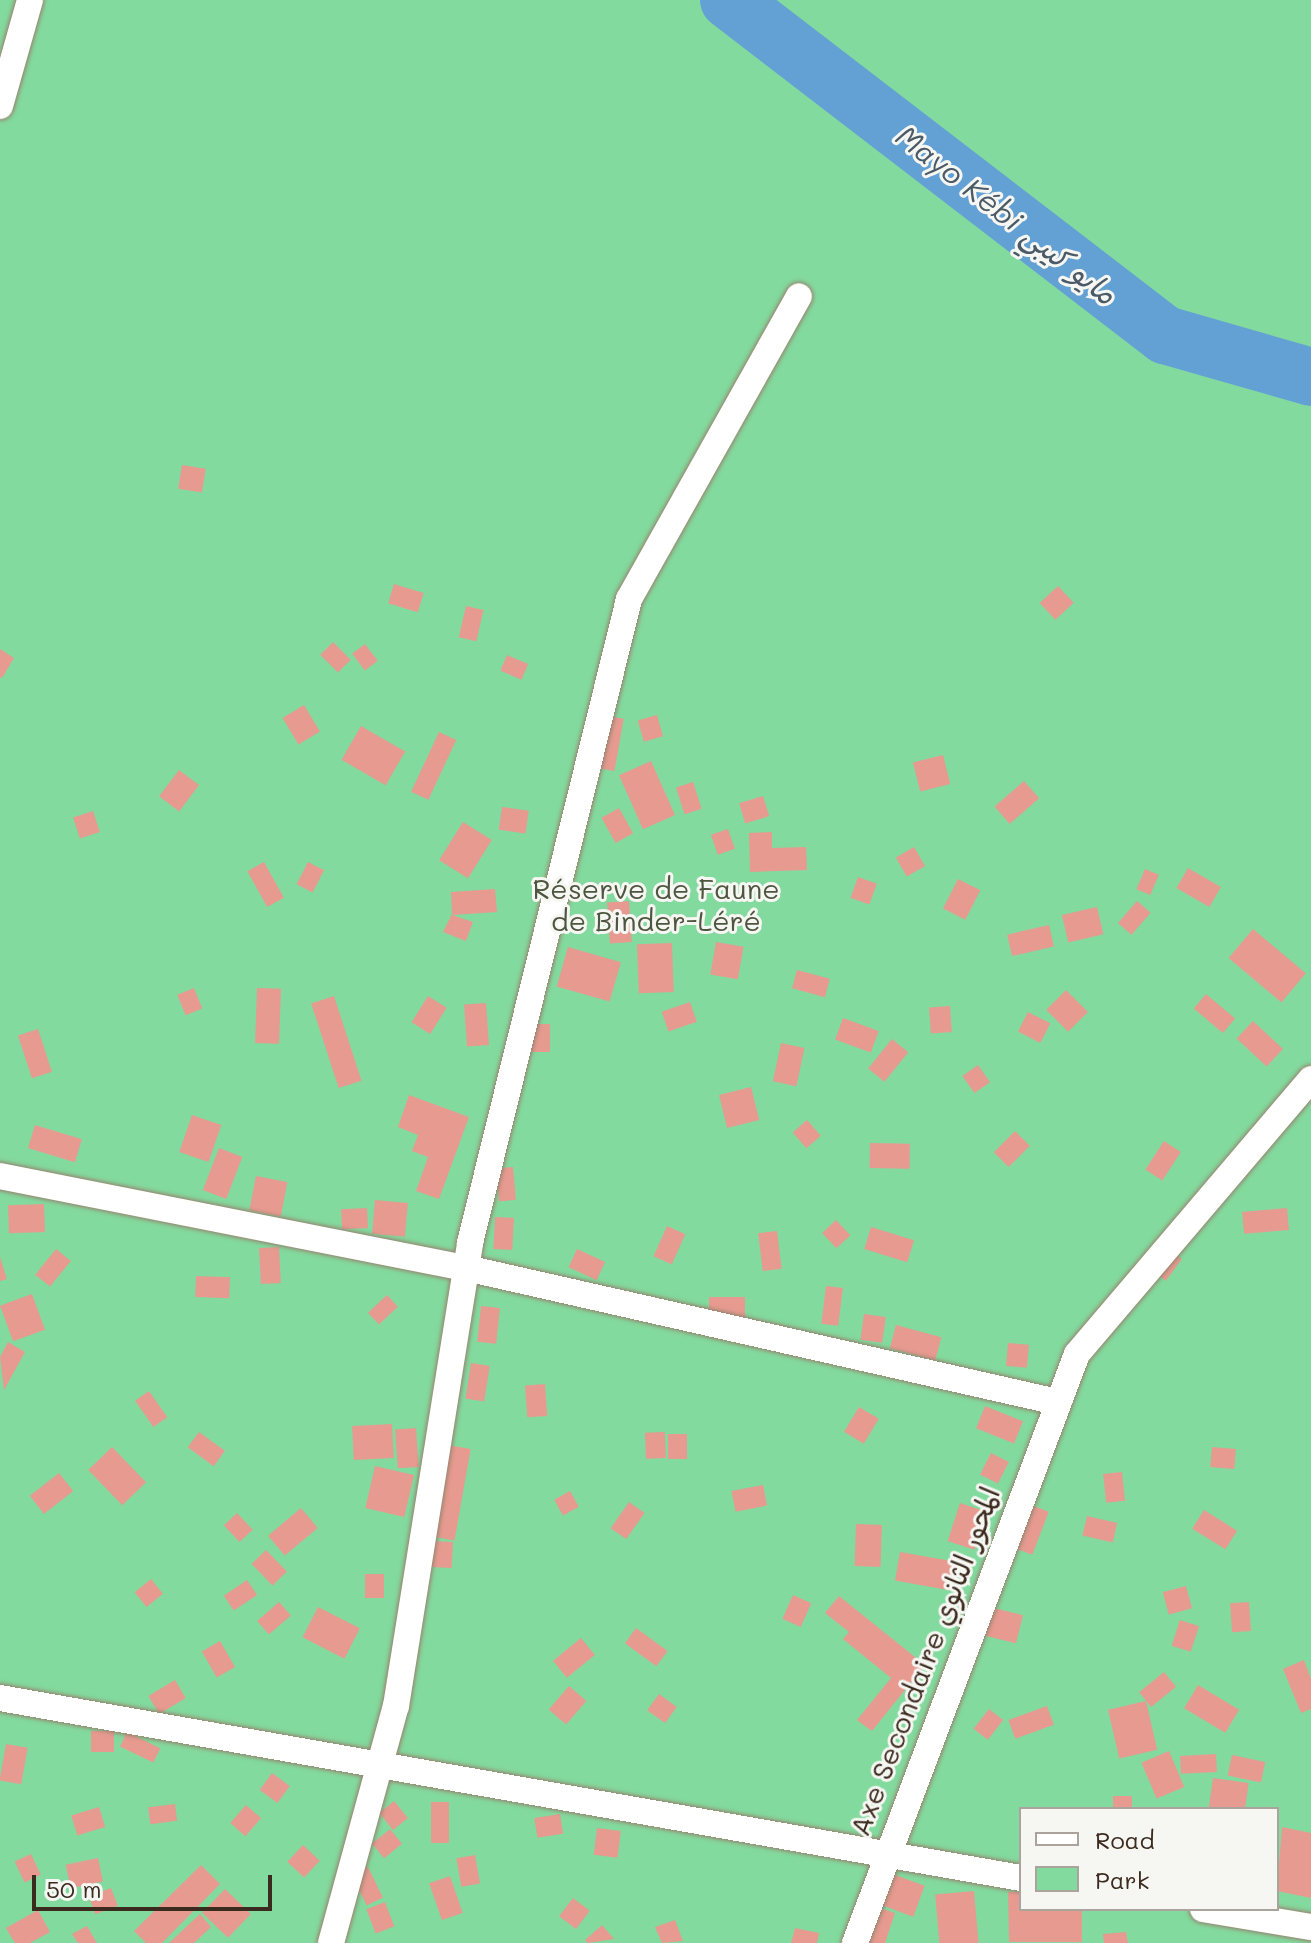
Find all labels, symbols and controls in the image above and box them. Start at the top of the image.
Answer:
water label: Mayo Kébi مايو كيبي [890,117,1124,311]
park label: Réserve de Faune de Binder-Léré [532,871,780,937]
street label: Axe Secondaire المحور الثانوي [842,1482,1006,1840]
legend [1019,1807,1279,1911]
text: Road [1095,1824,1155,1855]
scale bar [36,1859,276,1909]
text: Park [1095,1864,1149,1895]
text: 50 m [46,1873,102,1904]

